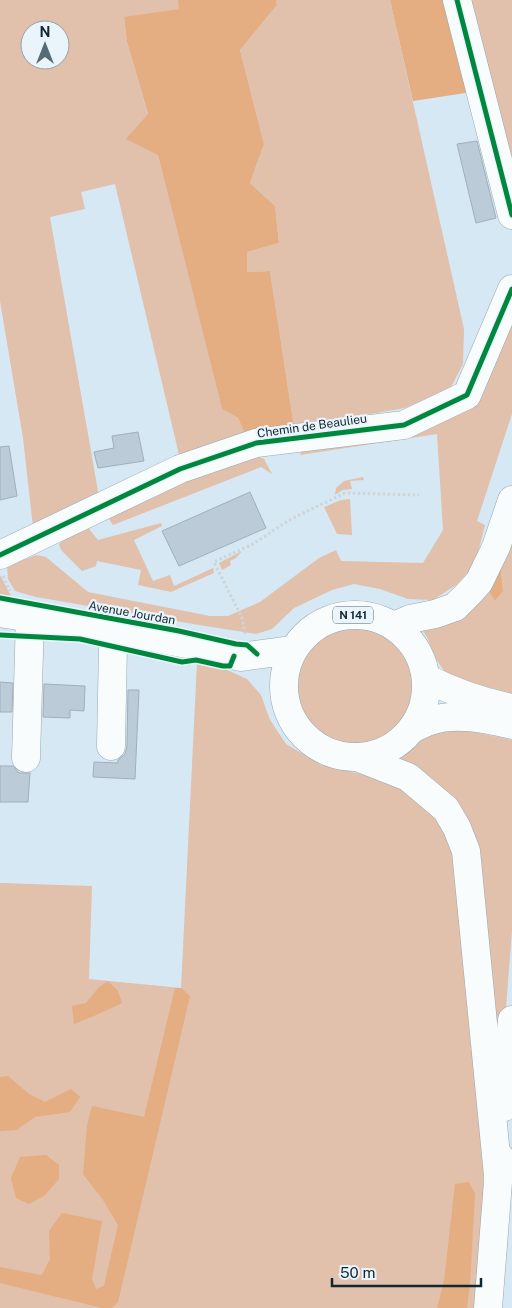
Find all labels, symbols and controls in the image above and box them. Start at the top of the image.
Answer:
north arrow [20,20,70,70]
text: N [40,24,50,40]
street label: Chemin de Beaulieu [256,411,368,441]
street label: Avenue Jourdan [88,598,177,628]
road number: N 141 [333,606,373,624]
scale bar [332,1256,481,1288]
text: 50 m [340,1264,375,1281]

